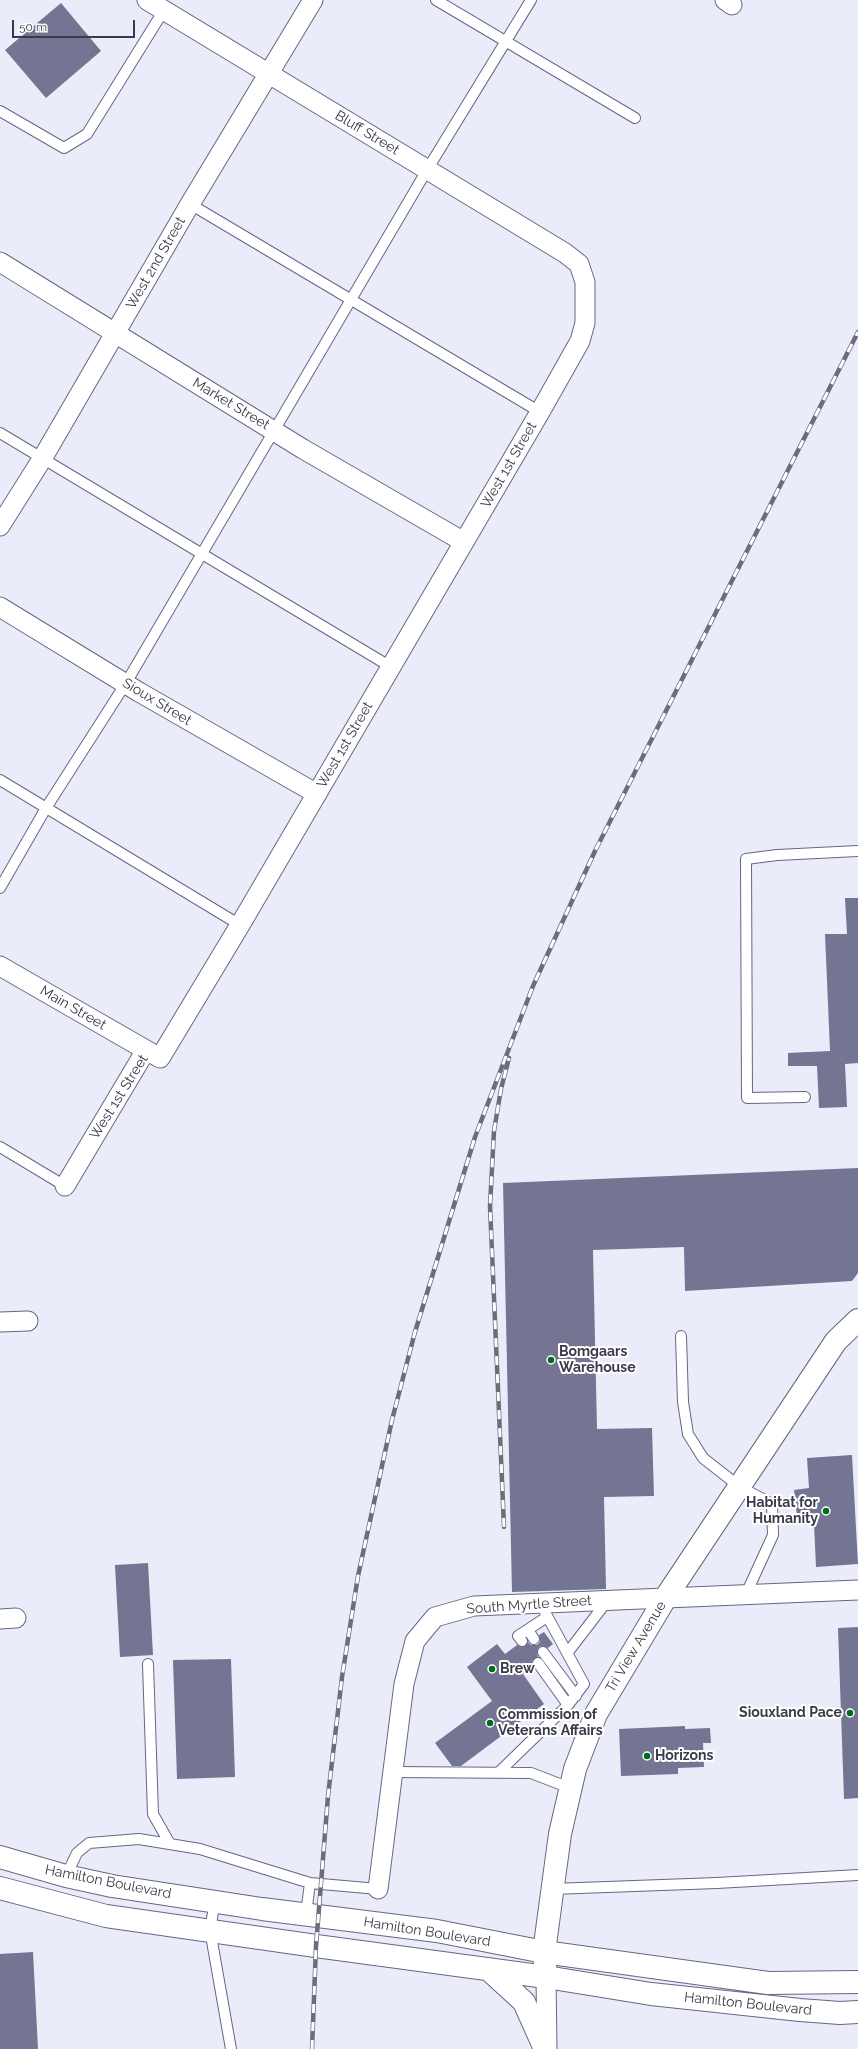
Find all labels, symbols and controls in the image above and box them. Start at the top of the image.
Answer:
scale bar [14,12,137,38]
text: 50 m [19,20,47,34]
street label: Bluff Street [332,107,402,159]
street label: West 2nd Street [123,214,189,312]
street label: Market Street [189,374,273,434]
street label: West 1st Street [478,419,540,511]
street label: Sioux Street [119,675,195,729]
street label: West 1st Street [314,699,376,791]
street label: Main Street [37,982,109,1034]
street label: West 1st Street [86,1052,152,1142]
place label: Bomgaars Warehouse [559,1344,636,1376]
marker: Bomgaars Warehouse [546,1355,556,1365]
place label: Habitat for Humanity [746,1495,818,1528]
marker: Habitat for Humanity [821,1506,831,1516]
street label: South Myrtle Street [466,1592,592,1618]
street label: Tri View Avenue [602,1598,670,1696]
place label: Brew [500,1661,535,1677]
marker: Brew [487,1664,497,1674]
place label: Siouxland Pace [739,1705,842,1721]
place label: Commission of Veterans Affairs [498,1707,603,1740]
marker: Siouxland Pace [845,1708,855,1718]
marker: Commission of Veterans Affairs [485,1718,495,1728]
place label: Horizons [655,1748,713,1764]
marker: Horizons [642,1751,652,1761]
street label: Hamilton Boulevard [43,1862,173,1902]
street label: Hamilton Boulevard [362,1914,492,1950]
street label: Hamilton Boulevard [683,1989,813,2019]

